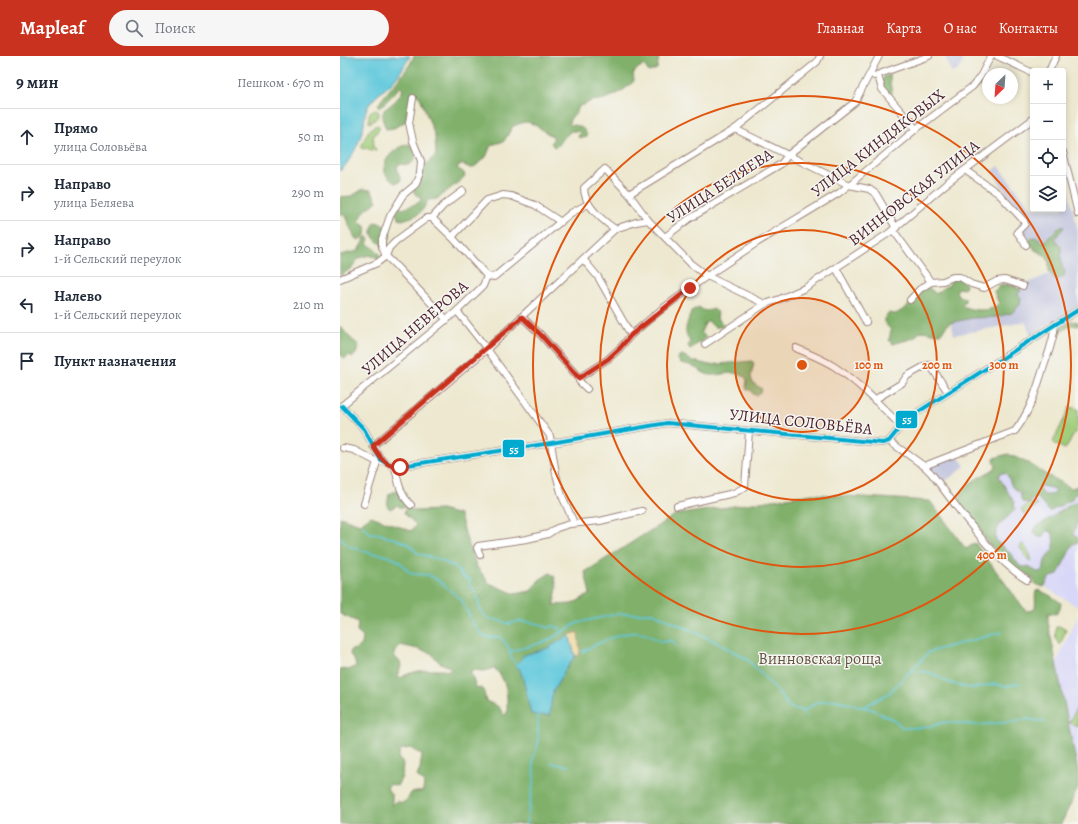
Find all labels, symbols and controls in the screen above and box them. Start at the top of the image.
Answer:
search box [109,10,389,46]
text: Mapleaf [20,15,85,41]
icon: search [123,17,145,39]
text: Поиск [155,18,196,38]
text: Главная [817,19,864,38]
text: Карта [886,19,922,38]
text: О нас [944,19,977,38]
text: Контакты [999,19,1058,38]
north arrow [982,68,1018,104]
map controls [1030,68,1066,212]
button: + [1030,68,1066,104]
text: 9 мин [16,71,58,94]
text: Пешком · 670 m [237,74,324,91]
street label: УЛИЦА КИНДЯКОВЫХ [807,84,950,202]
button: − [1030,104,1066,140]
text: Прямо [54,118,98,138]
icon: ahead [16,126,38,148]
text: 50 m [298,128,324,145]
street label: ВИННОВСКАЯ УЛИЦА [844,135,984,251]
text: улица Соловьёва [54,138,147,155]
button: locate [1030,140,1066,176]
street label: УЛИЦА БЕЛЯЕВА [663,143,778,229]
text: Направо [54,174,111,194]
button: layers [1030,176,1066,212]
icon: right [16,182,38,204]
text: 290 m [292,184,324,201]
text: улица Беляева [54,194,134,211]
text: Направо [54,230,111,250]
icon: right [16,238,38,260]
text: 120 m [293,240,324,257]
text: 1-й Сельский переулок [54,250,181,267]
street label: УЛИЦА НЕВЕРОВА [357,275,473,380]
route end [681,279,699,297]
text: Налево [54,286,102,306]
icon: left [16,294,38,316]
text: 210 m [293,296,324,313]
text: 1-й Сельский переулок [54,306,181,323]
icon: arrive [16,350,38,372]
text: Пункт назначения [54,351,176,371]
text: 100 m [855,357,883,373]
text: 200 m [922,357,952,373]
text: 300 m [989,357,1019,373]
centre of rings [795,358,809,372]
street label: УЛИЦА СОЛОВЬЁВА [728,404,874,441]
line badge: 55 [895,410,918,429]
text: 55 [902,412,912,427]
line badge: 55 [502,439,525,458]
text: 55 [509,442,519,457]
route start [391,458,409,476]
text: 400 m [977,547,1007,563]
park label: Винновская роща [758,648,882,670]

